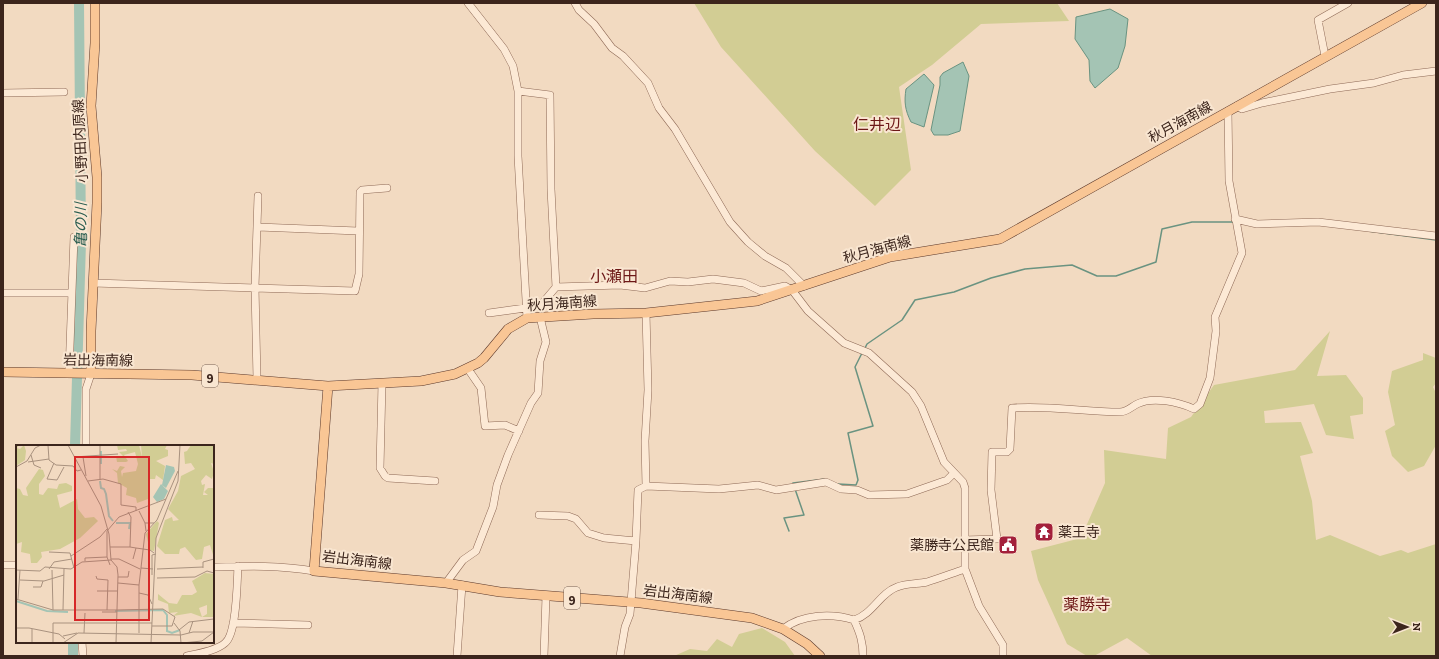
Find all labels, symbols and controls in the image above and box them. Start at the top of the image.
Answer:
street label: 秋月海南線 [1146,98,1215,147]
street label: 小野田内原線 [70,99,91,183]
district label: 仁井辺 [853,115,901,134]
water label: 亀の川 [72,201,90,248]
street label: 秋月海南線 [841,232,913,267]
district label: 小瀬田 [590,267,638,286]
street label: 秋月海南線 [527,293,598,314]
street label: 岩出海南線 [63,351,133,370]
road number: 9 [202,365,218,387]
inset map [16,445,214,643]
temple icon: 薬王寺 [1033,521,1055,543]
place label: 薬王寺 [1058,524,1100,541]
public building icon: 薬勝寺公民館 [997,534,1019,556]
place label: 薬勝寺公民館 [910,537,994,554]
street label: 岩出海南線 [321,548,393,573]
street label: 岩出海南線 [642,582,714,607]
road number: 9 [564,587,580,609]
district label: 薬勝寺 [1063,595,1111,614]
north arrow [1387,607,1427,647]
text: N [1410,623,1423,632]

